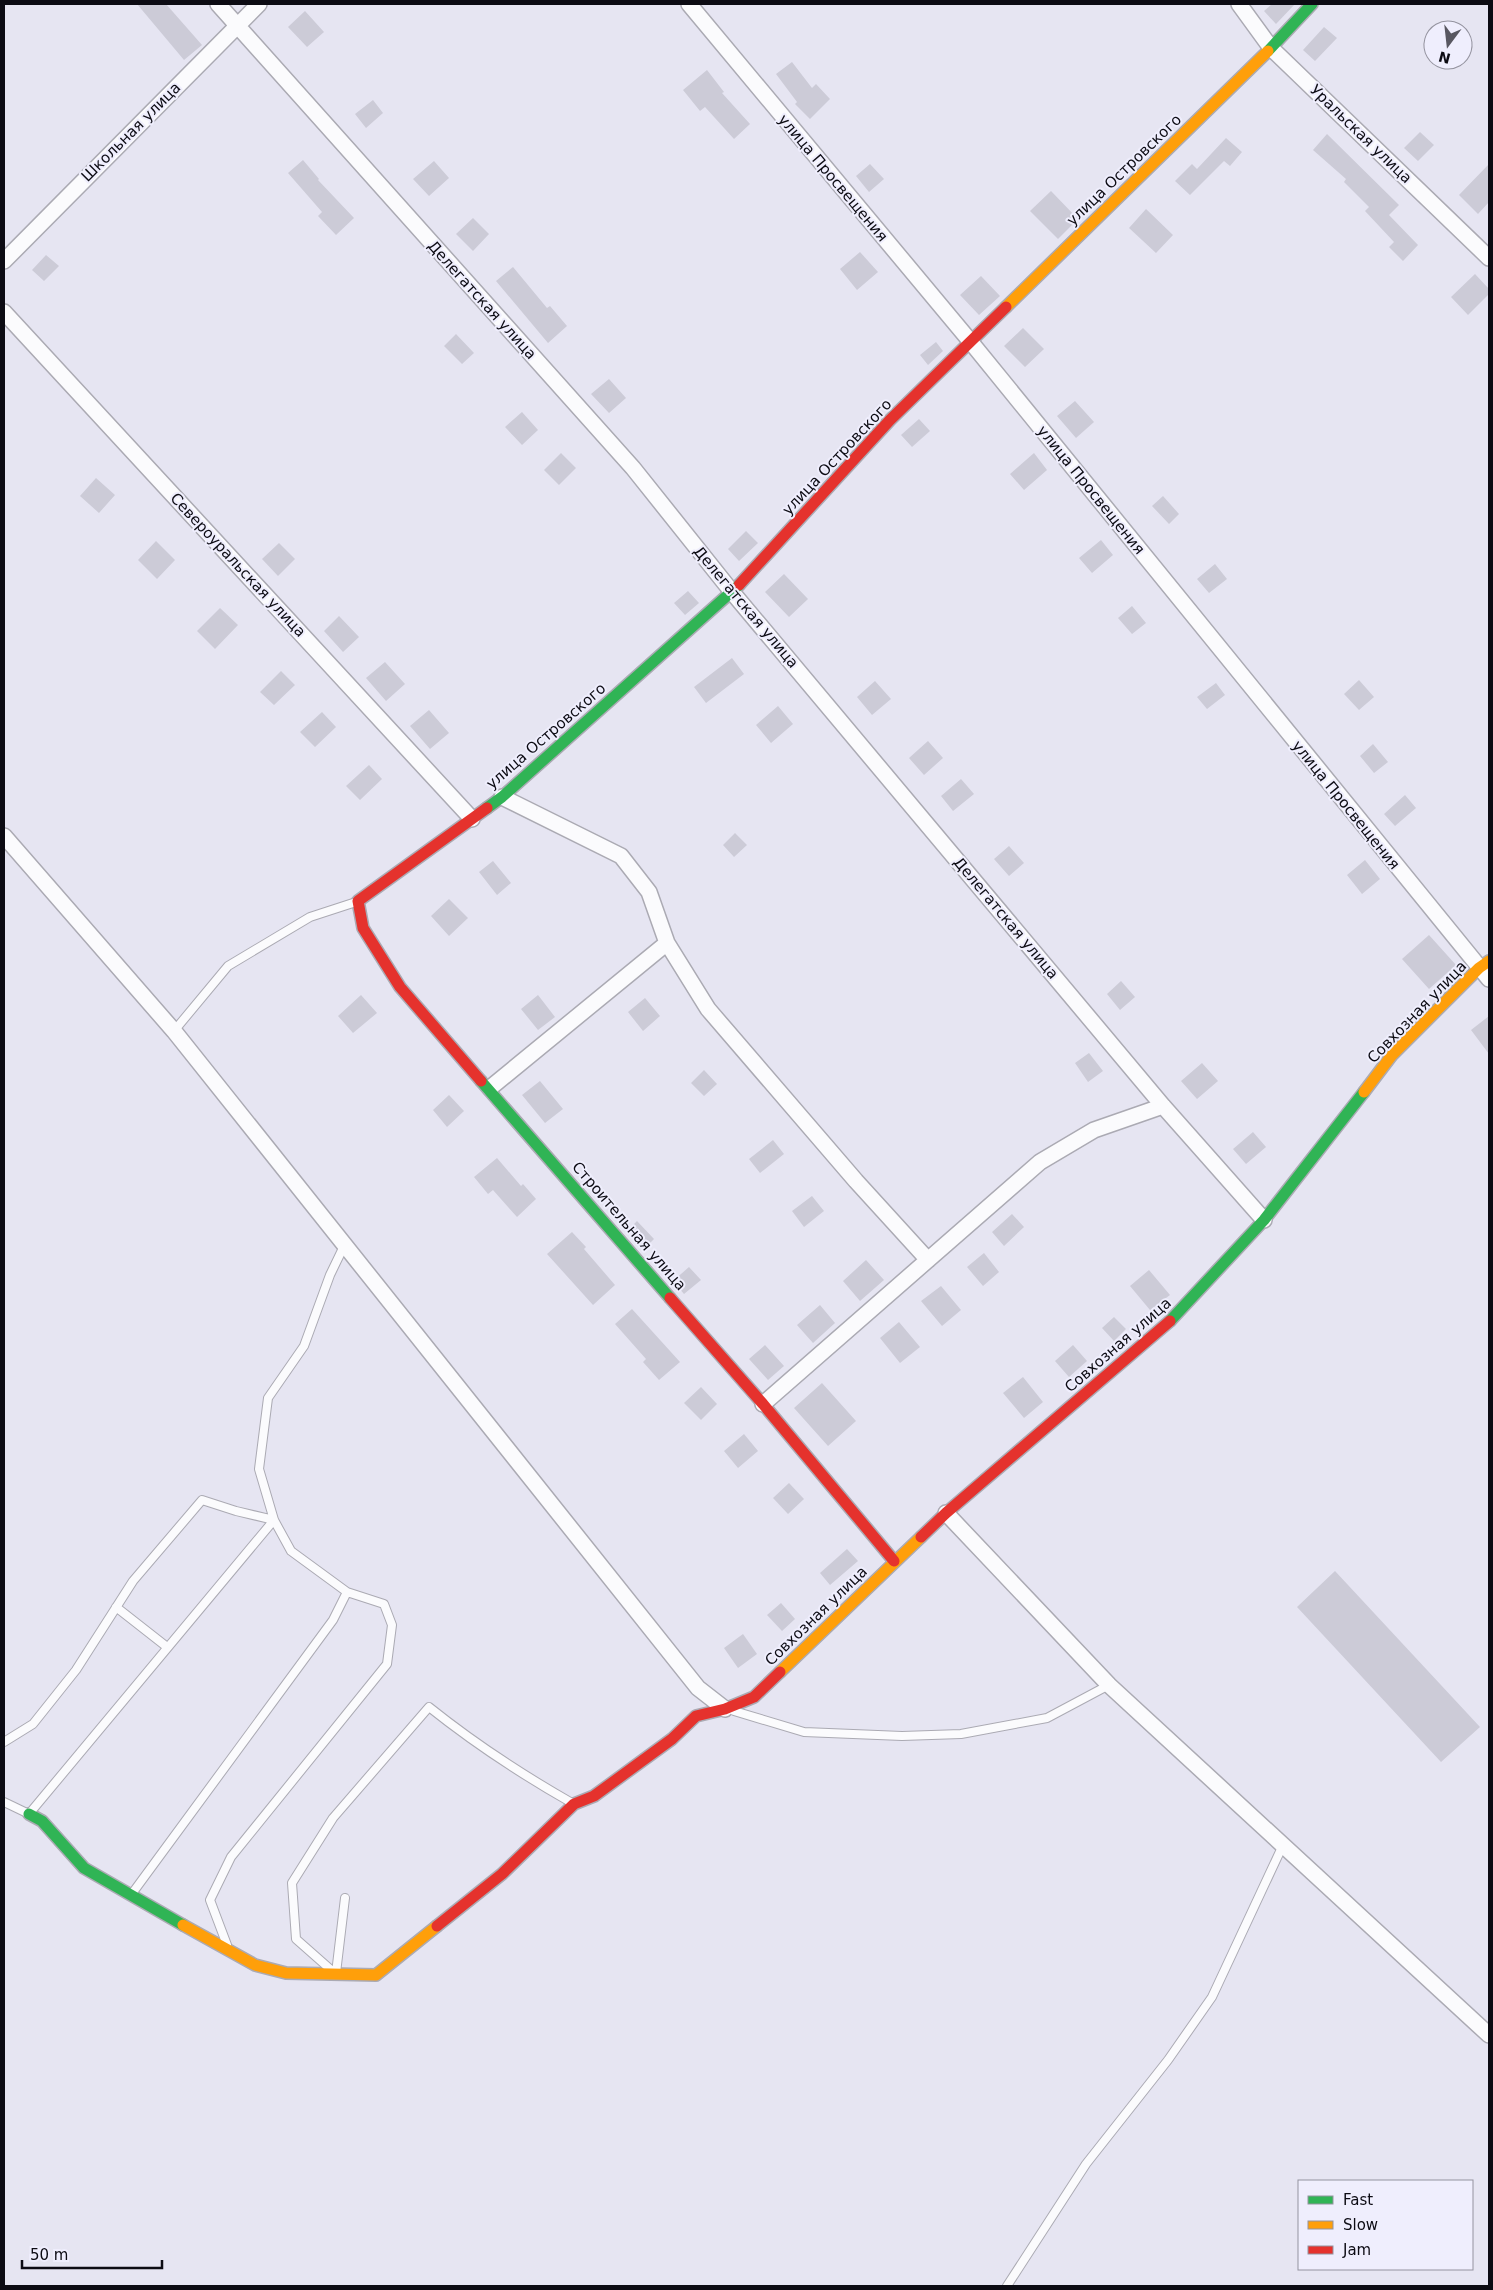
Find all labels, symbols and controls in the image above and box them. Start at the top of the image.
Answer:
north arrow [1423,20,1473,70]
text: N [1437,48,1452,67]
street label: Школьная улица [78,79,184,185]
street label: Уральская улица [1306,81,1416,187]
street label: улица Просвещения [774,111,892,245]
street label: улица Островского [1063,111,1185,229]
street label: Делегатская улица [424,237,540,363]
street label: улица Островского [778,395,896,519]
street label: улица Просвещения [1033,422,1149,558]
street label: Североуральская улица [166,489,310,641]
street label: Делегатская улица [690,542,802,672]
street label: улица Островского [483,679,609,793]
street label: улица Просвещения [1288,737,1404,873]
street label: Делегатская улица [950,853,1062,983]
street label: Совхозная улица [1364,957,1470,1067]
street label: Строительная улица [568,1158,690,1294]
street label: Совхозная улица [1061,1294,1175,1396]
street label: Совхозная улица [761,1563,871,1669]
legend [1298,2180,1473,2270]
text: Fast [1343,2191,1373,2209]
text: Slow [1343,2216,1378,2234]
scale bar [22,2238,162,2270]
text: Jam [1342,2241,1371,2259]
text: 50 m [30,2246,68,2264]

